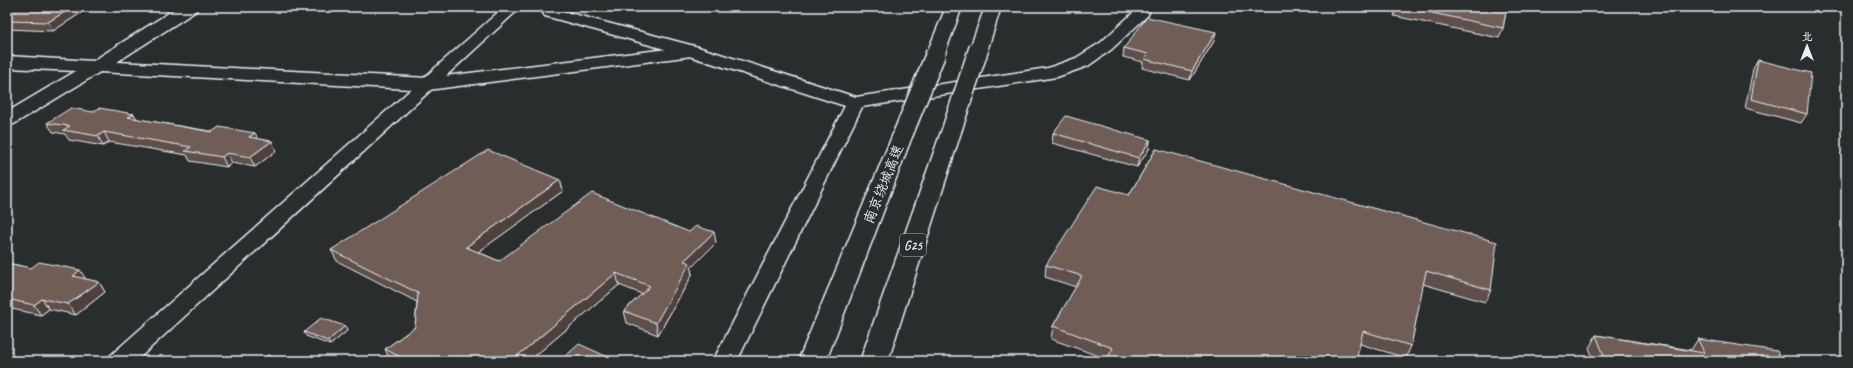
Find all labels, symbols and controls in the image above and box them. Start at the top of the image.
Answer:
north arrow [1787,26,1827,66]
text: 北 [1802,29,1813,43]
street label: 南京绕城高速 [860,142,907,226]
road number: G25 [900,234,926,256]

